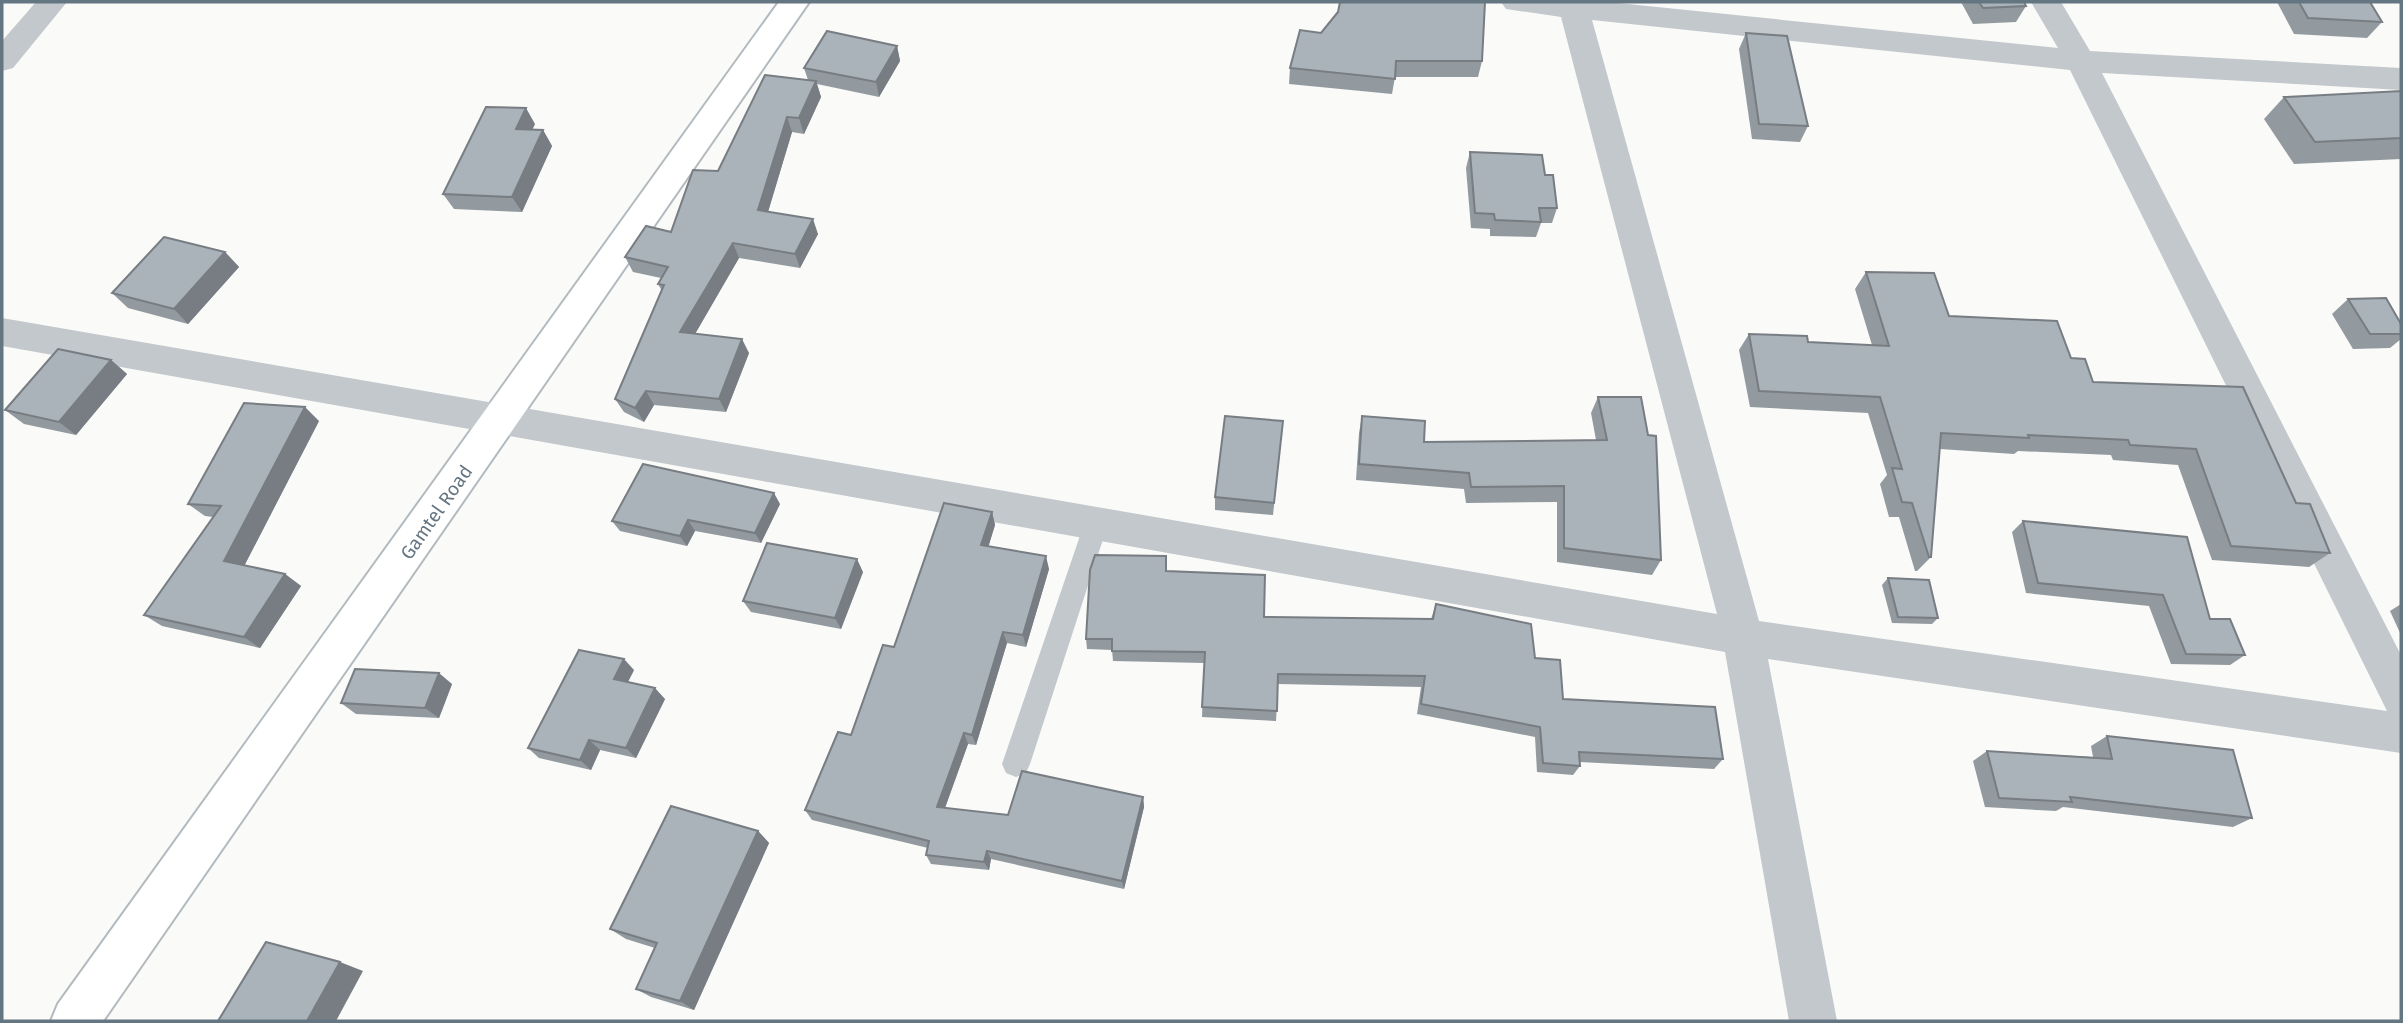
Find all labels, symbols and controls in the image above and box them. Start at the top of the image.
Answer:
street label: Gamtel Road [395,461,477,564]

